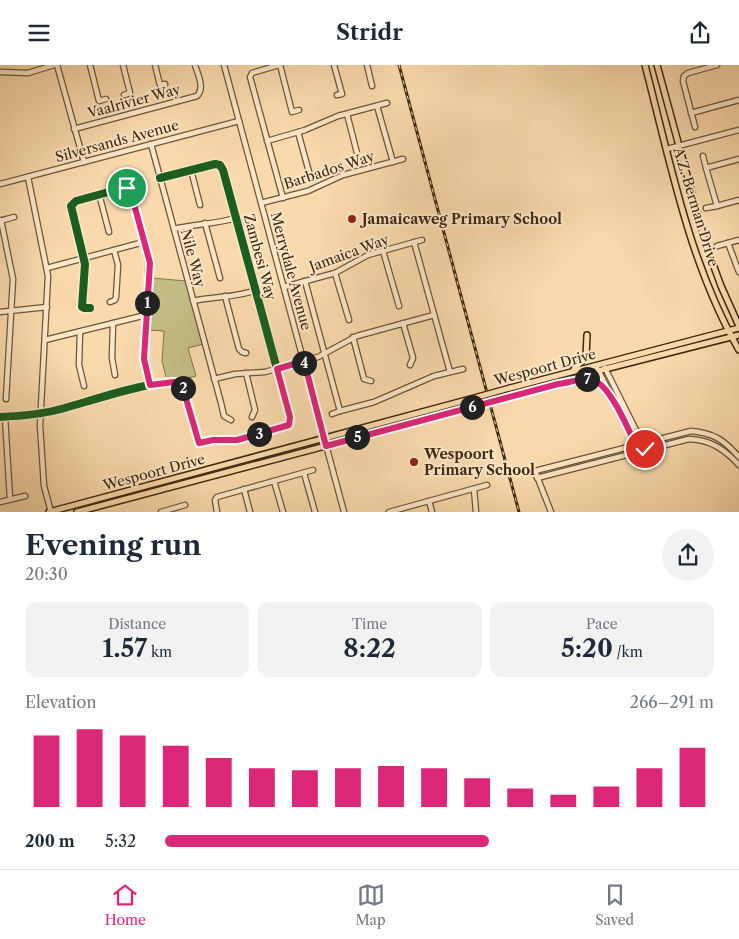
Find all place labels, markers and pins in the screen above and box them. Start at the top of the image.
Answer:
pin [106,167,148,209]
place label: Jamaicaweg Primary School [359,210,562,228]
marker: Jamaicaweg Primary School [346,213,358,225]
pin: 1 [134,291,160,315]
pin: 4 [292,351,316,375]
pin: 7 [574,367,600,391]
pin: 2 [170,375,196,401]
pin: 6 [460,395,484,419]
pin: 3 [246,421,272,447]
pin: 5 [344,425,370,449]
pin [624,428,666,470]
place label: Wespoort Primary School [423,445,535,479]
marker: Wespoort Primary School [408,456,420,468]

